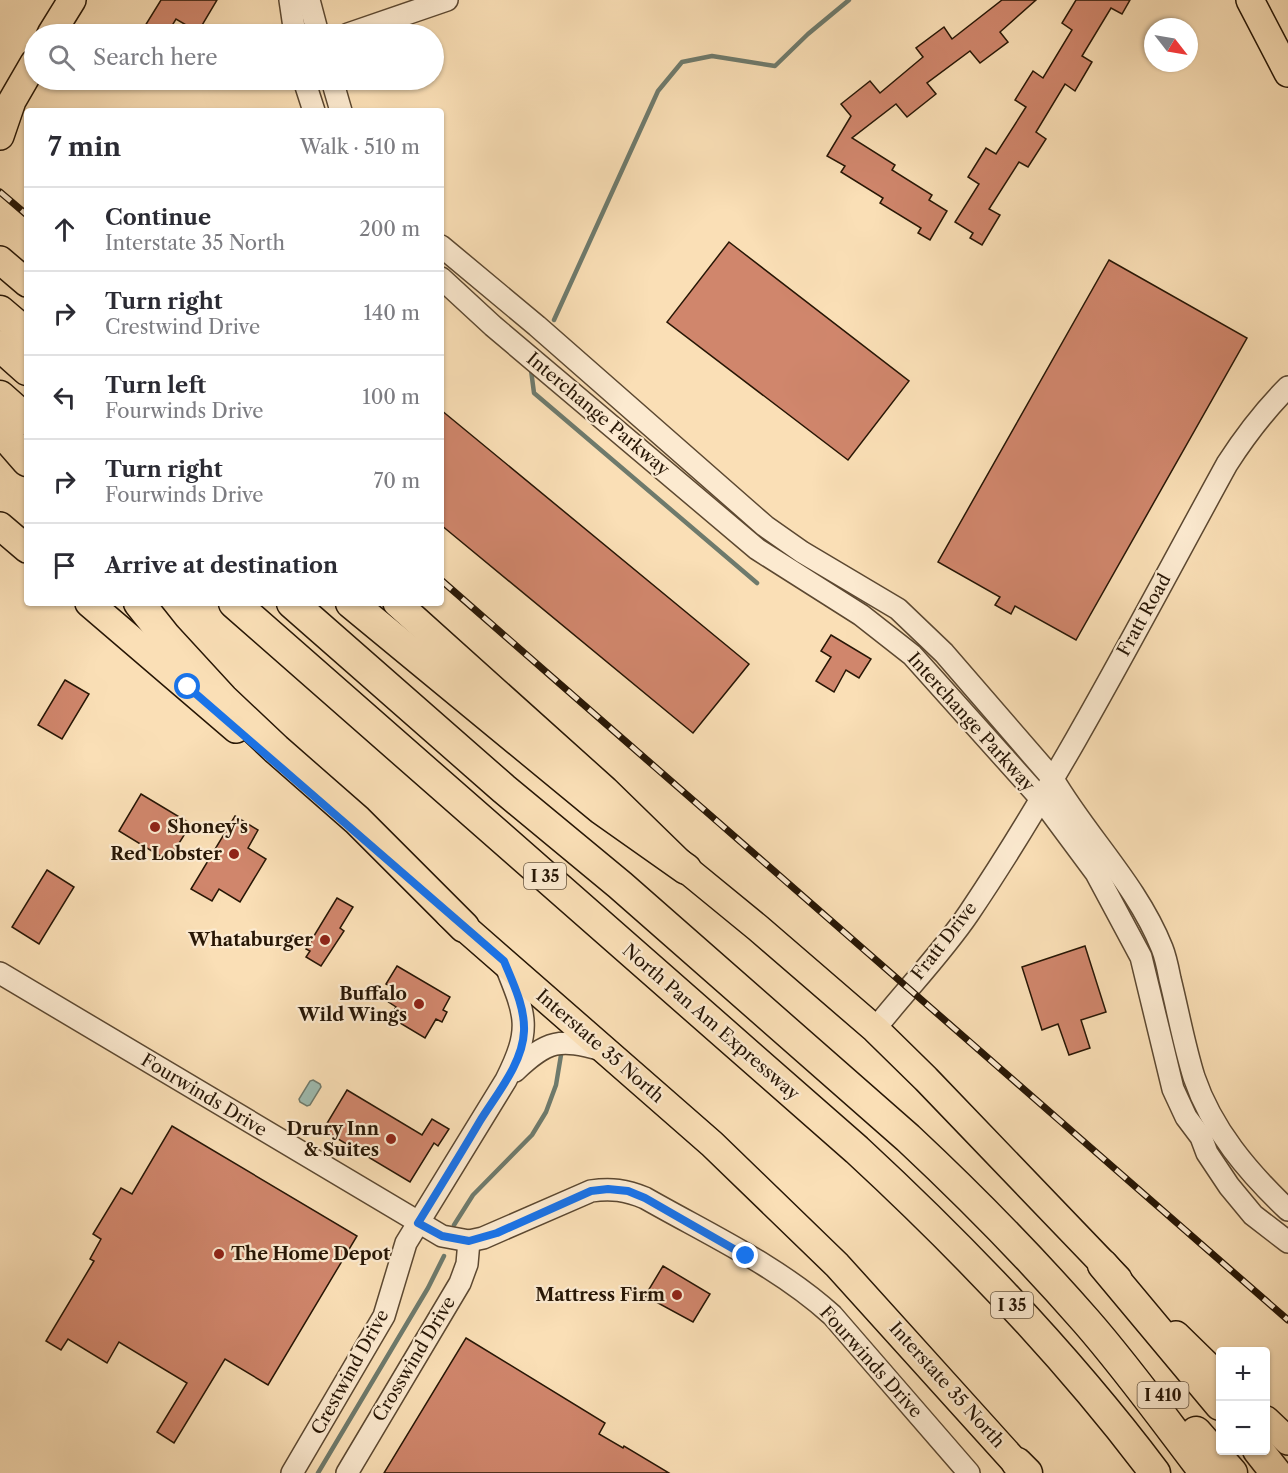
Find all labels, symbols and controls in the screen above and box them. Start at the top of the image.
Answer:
north arrow [1144,18,1198,72]
search box [24,24,444,90]
icon: search [45,41,78,74]
text: Search here [93,44,218,71]
text: 7 min [48,131,121,163]
text: Walk · 510 m [300,135,420,159]
text: Continue [105,204,211,231]
icon: ahead [48,213,81,246]
text: 200 m [359,217,420,241]
text: Interstate 35 North [105,231,285,255]
text: Turn right [105,288,223,315]
icon: right [48,297,81,330]
text: 140 m [363,301,420,325]
text: Crestwind Drive [105,315,260,339]
street label: Interchange Parkway [522,348,675,481]
text: Turn left [105,372,206,399]
icon: left [48,381,81,414]
text: 100 m [362,385,420,409]
text: Fourwinds Drive [105,399,264,423]
text: Turn right [105,456,223,483]
icon: right [48,465,81,498]
text: 70 m [374,469,420,493]
text: Fourwinds Drive [105,483,264,507]
icon: arrive [48,549,81,582]
text: Arrive at destination [105,552,338,579]
street label: Fratt Road [1112,570,1176,660]
street label: Interchange Parkway [903,648,1040,797]
route start [174,673,200,699]
place label: Shoney's [167,816,248,838]
marker: Shoney's [148,820,162,834]
place label: Red Lobster [110,843,222,865]
marker: Red Lobster [227,847,241,861]
road number: I 35 [524,863,566,889]
street label: Fratt Drive [907,898,981,984]
place label: Whataburger [187,929,313,951]
marker: Whataburger [318,933,332,947]
street label: North Pan Am Expressway [618,939,805,1105]
place label: Buffalo Wild Wings [297,983,407,1026]
street label: Interstate 35 North [532,985,668,1107]
marker: Buffalo Wild Wings [412,997,426,1011]
street label: Fourwinds Drive [137,1049,271,1141]
place label: Drury Inn & Suites [287,1118,380,1161]
marker: Drury Inn & Suites [384,1132,398,1146]
route end [732,1242,758,1268]
place label: The Home Depot [231,1243,391,1265]
marker: The Home Depot [212,1247,226,1261]
place label: Mattress Firm [535,1284,665,1306]
marker: Mattress Firm [670,1288,684,1302]
street label: Crosswind Drive [368,1292,460,1426]
road number: I 35 [991,1292,1033,1318]
street label: Fourwinds Drive [815,1302,927,1422]
street label: Crestwind Drive [307,1306,393,1438]
street label: Interstate 35 North [885,1317,1009,1453]
map controls [1216,1347,1270,1455]
button: + [1216,1347,1270,1401]
road number: I 410 [1138,1382,1188,1408]
button: − [1216,1401,1270,1455]

